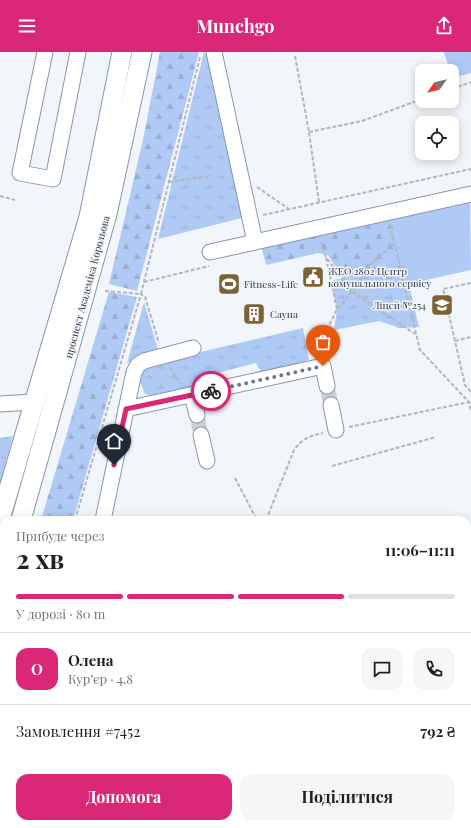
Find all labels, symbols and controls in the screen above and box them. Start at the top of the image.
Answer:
text: Munchgo [196,14,275,38]
icon: menu [16,15,38,37]
icon: share [433,15,455,37]
north arrow [415,64,459,108]
map controls [415,64,459,160]
button: locate [415,116,459,160]
street label: проспект Академіка Корольова [61,214,113,360]
public building icon: ЖЕО 2802 Центр комунального сервісу [300,264,326,290]
place label: ЖЕО 2802 Центр комунального сервісу [328,264,431,290]
sports icon: Fitness-Life [216,271,242,297]
place label: Fitness-Life [244,277,298,291]
school or university icon: Ліцей №254 [429,292,455,318]
place label: Ліцей №254 [372,298,426,312]
building icon: Сауна [241,301,267,327]
place label: Сауна [270,307,298,321]
pin [306,325,340,366]
icon: bag [312,331,334,353]
courier [191,371,231,411]
icon: bike [200,380,222,402]
pin [97,424,131,465]
icon: home [103,430,125,452]
text: Прибуде через [16,527,105,544]
text: 11:06–11:11 [385,540,455,560]
text: 2 хв [16,541,64,576]
text: У дорозі · 80 m [16,605,105,622]
button: chat [361,648,403,690]
button: phone [413,648,455,690]
text: Олена [68,650,114,670]
text: О [31,659,43,679]
text: Кур’єр · 4.8 [68,670,133,687]
text: Замовлення #7452 [16,721,140,741]
text: 792 ₴ [420,721,455,741]
button: Допомога [16,774,232,820]
button: Поділитися [240,774,455,820]

